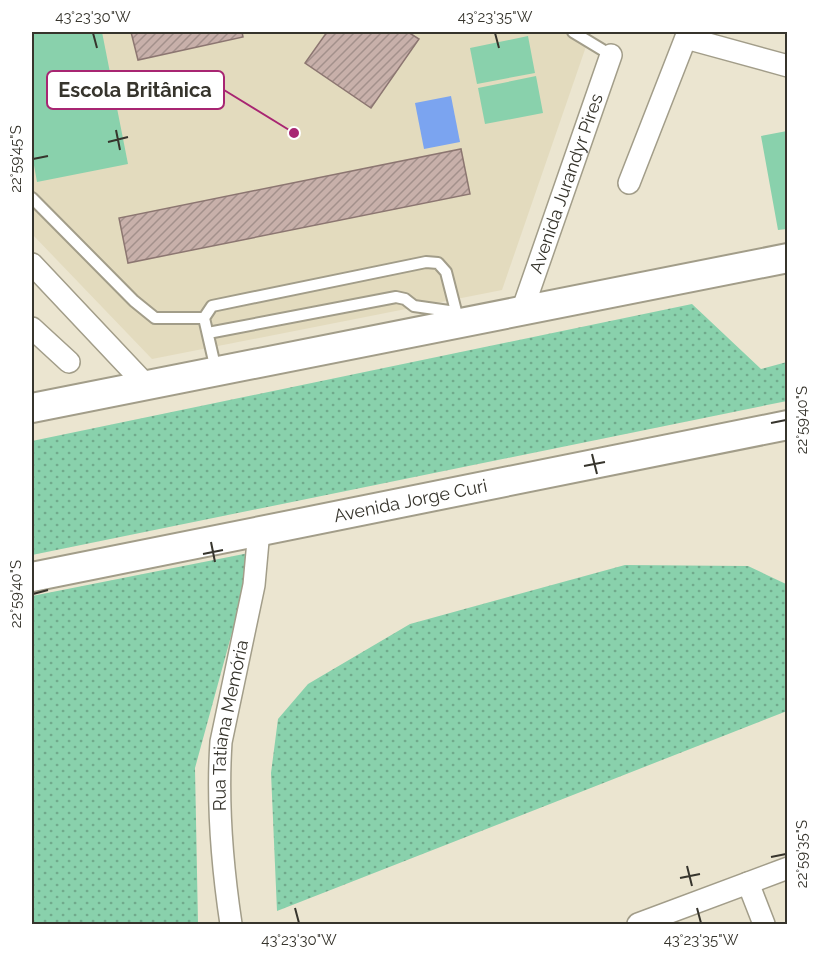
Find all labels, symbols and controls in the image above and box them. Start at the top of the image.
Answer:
text: 43°23'30"W [55,8,131,26]
text: 43°23'35"W [458,8,533,26]
callout: Escola Britânica [47,71,224,109]
text: Escola Britânica [58,78,212,102]
street label: Avenida Jurandyr Pires [525,90,607,276]
text: 22°59'45"S [7,125,25,193]
text: 22°59'40"S [793,386,811,454]
street label: Avenida Jorge Curi [332,475,489,526]
text: 22°59'40"S [7,560,25,628]
street label: Rua Tatiana Memória [209,638,252,812]
text: 22°59'35"S [793,820,811,888]
text: 43°23'30"W [261,931,337,949]
text: 43°23'35"W [664,931,739,949]

